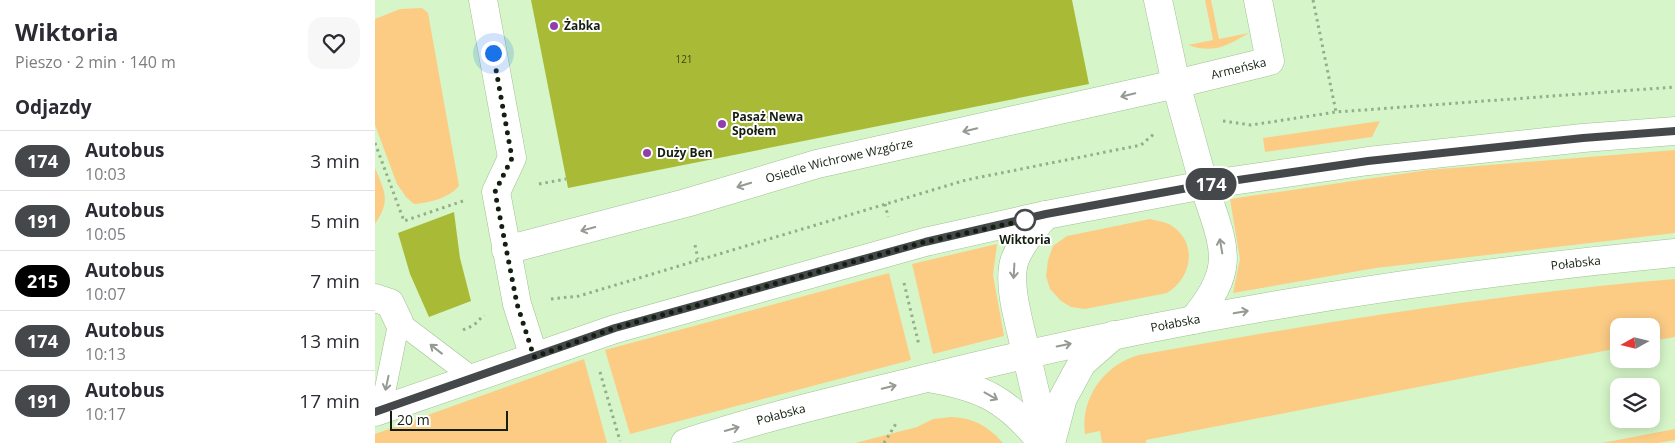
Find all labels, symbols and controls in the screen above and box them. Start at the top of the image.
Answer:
text: Wiktoria [15,15,118,48]
button: heart [308,17,360,69]
place label: Żabka [564,17,600,34]
marker: Żabka [548,20,560,32]
your location [481,41,506,66]
text: Pieszo · 2 min · 140 m [15,51,176,73]
house number: 121 [675,52,693,66]
street label: Armeńska [1209,53,1268,83]
one-way arrow [1121,91,1137,100]
text: Odjazdy [15,94,92,120]
place label: Pasaż Newa Społem [732,108,803,139]
marker: Pasaż Newa Społem [716,118,728,130]
one-way arrow [962,126,978,135]
street label: Osiedle Wichrowe Wzgórze [763,134,915,187]
text: Autobus [85,137,165,163]
place label: Duży Ben [657,144,713,161]
marker: Duży Ben [641,147,653,159]
text: 3 min [310,148,360,174]
text: 174 [27,149,58,173]
text: 10:03 [85,163,126,185]
line badge: 174 [1182,168,1240,200]
text: 174 [1196,172,1226,196]
one-way arrow [737,181,752,190]
text: Autobus [85,197,165,223]
text: 5 min [310,208,360,234]
text: 191 [27,209,58,233]
marker: Wiktoria [1014,209,1036,231]
text: 10:05 [85,223,126,245]
one-way arrow [580,225,596,234]
place label: Wiktoria [999,231,1051,248]
one-way arrow [1216,238,1226,254]
street label: Połabska [1550,252,1602,274]
text: Autobus [85,257,165,283]
one-way arrow [1010,263,1019,279]
text: 7 min [310,268,360,294]
text: 215 [27,269,58,293]
text: 10:07 [85,283,126,305]
one-way arrow [1232,306,1248,316]
street label: Połabska [1149,310,1202,336]
text: Autobus [85,317,165,343]
north arrow [1610,318,1660,368]
map controls [1610,318,1660,428]
text: 13 min [299,328,360,354]
text: 174 [27,329,58,353]
one-way arrow [1055,340,1071,349]
text: 10:13 [85,343,126,365]
one-way arrow [429,344,443,354]
one-way arrow [382,375,391,391]
text: Autobus [85,377,165,403]
button: layers [1610,378,1660,428]
one-way arrow [880,382,896,392]
text: 17 min [299,388,360,414]
text: 191 [27,389,58,413]
one-way arrow [983,391,998,401]
street label: Połabska [754,400,807,429]
text: 10:17 [85,403,126,425]
scale bar [390,408,507,431]
text: 20 m [397,410,430,429]
one-way arrow [723,423,739,433]

